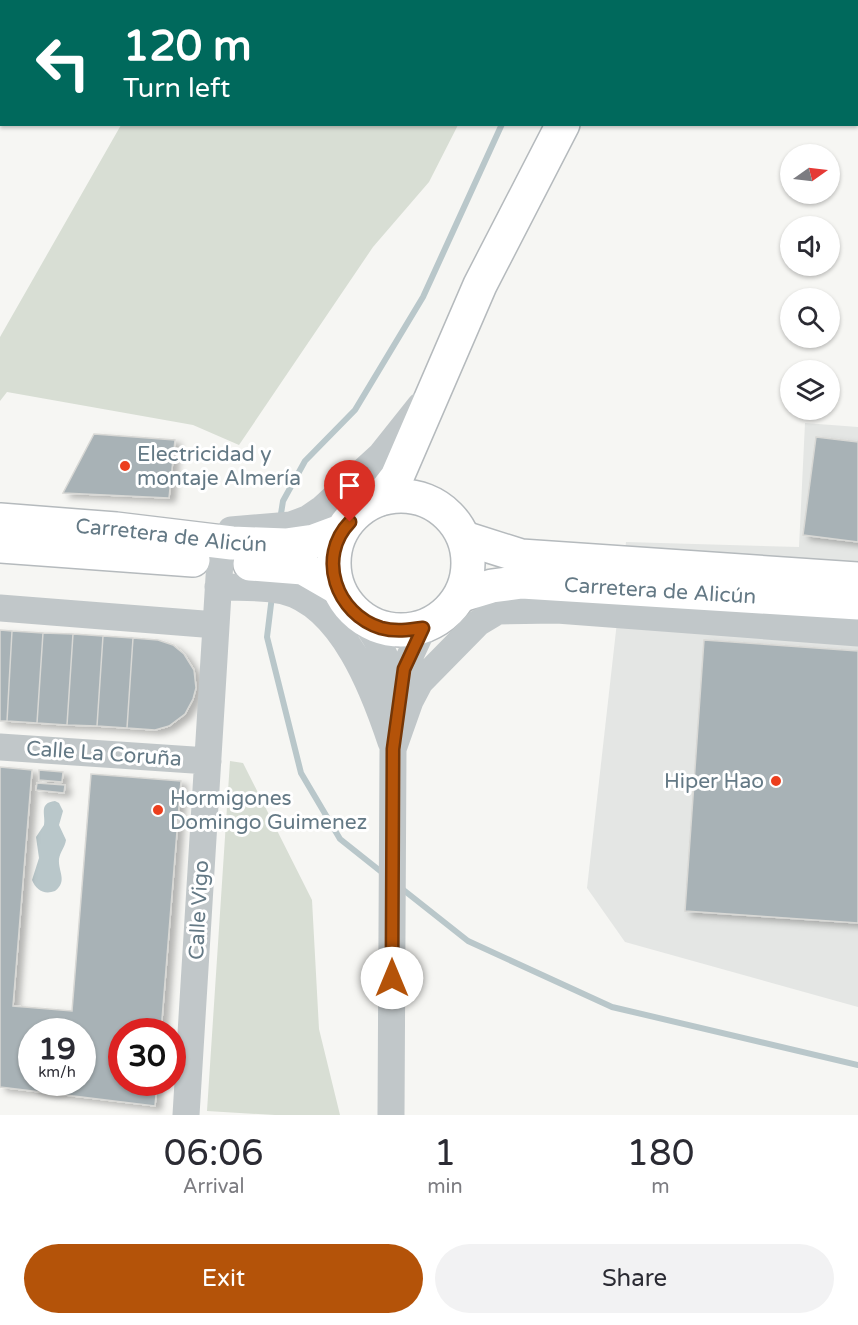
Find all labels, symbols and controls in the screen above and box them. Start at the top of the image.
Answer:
text: 120 m [123,21,252,72]
icon: left [24,24,102,102]
text: Turn left [123,72,230,105]
north arrow [780,144,840,204]
map controls [780,144,840,420]
button: sound [780,216,840,276]
button: search [780,288,840,348]
button: layers [780,360,840,420]
place label: Electricidad y montaje Almería [137,442,301,491]
marker: Electricidad y montaje Almería [118,459,132,473]
pin [324,460,375,522]
icon: arrive [333,469,366,502]
street label: Carretera de Alicún [74,513,268,557]
street label: Carretera de Alicún [563,572,757,609]
street label: Calle La Coruña [25,736,183,772]
place label: Hiper Hao [664,769,764,794]
marker: Hiper Hao [769,774,783,788]
place label: Hormigones Domingo Guimenez [170,786,367,835]
marker: Hormigones Domingo Guimenez [151,803,165,817]
street label: Calle Vigo [184,860,214,960]
position arrow [360,946,424,1010]
speed limit sign: 30 [108,1018,186,1096]
text: 19 [38,1031,76,1068]
text: km/h [38,1063,76,1081]
text: 06:06 [164,1132,264,1175]
text: 1 [434,1132,456,1175]
text: 180 [626,1132,694,1175]
text: Arrival [183,1175,245,1199]
text: min [427,1175,463,1199]
text: m [651,1175,670,1199]
button: Exit [24,1244,423,1313]
button: Share [435,1244,834,1313]

